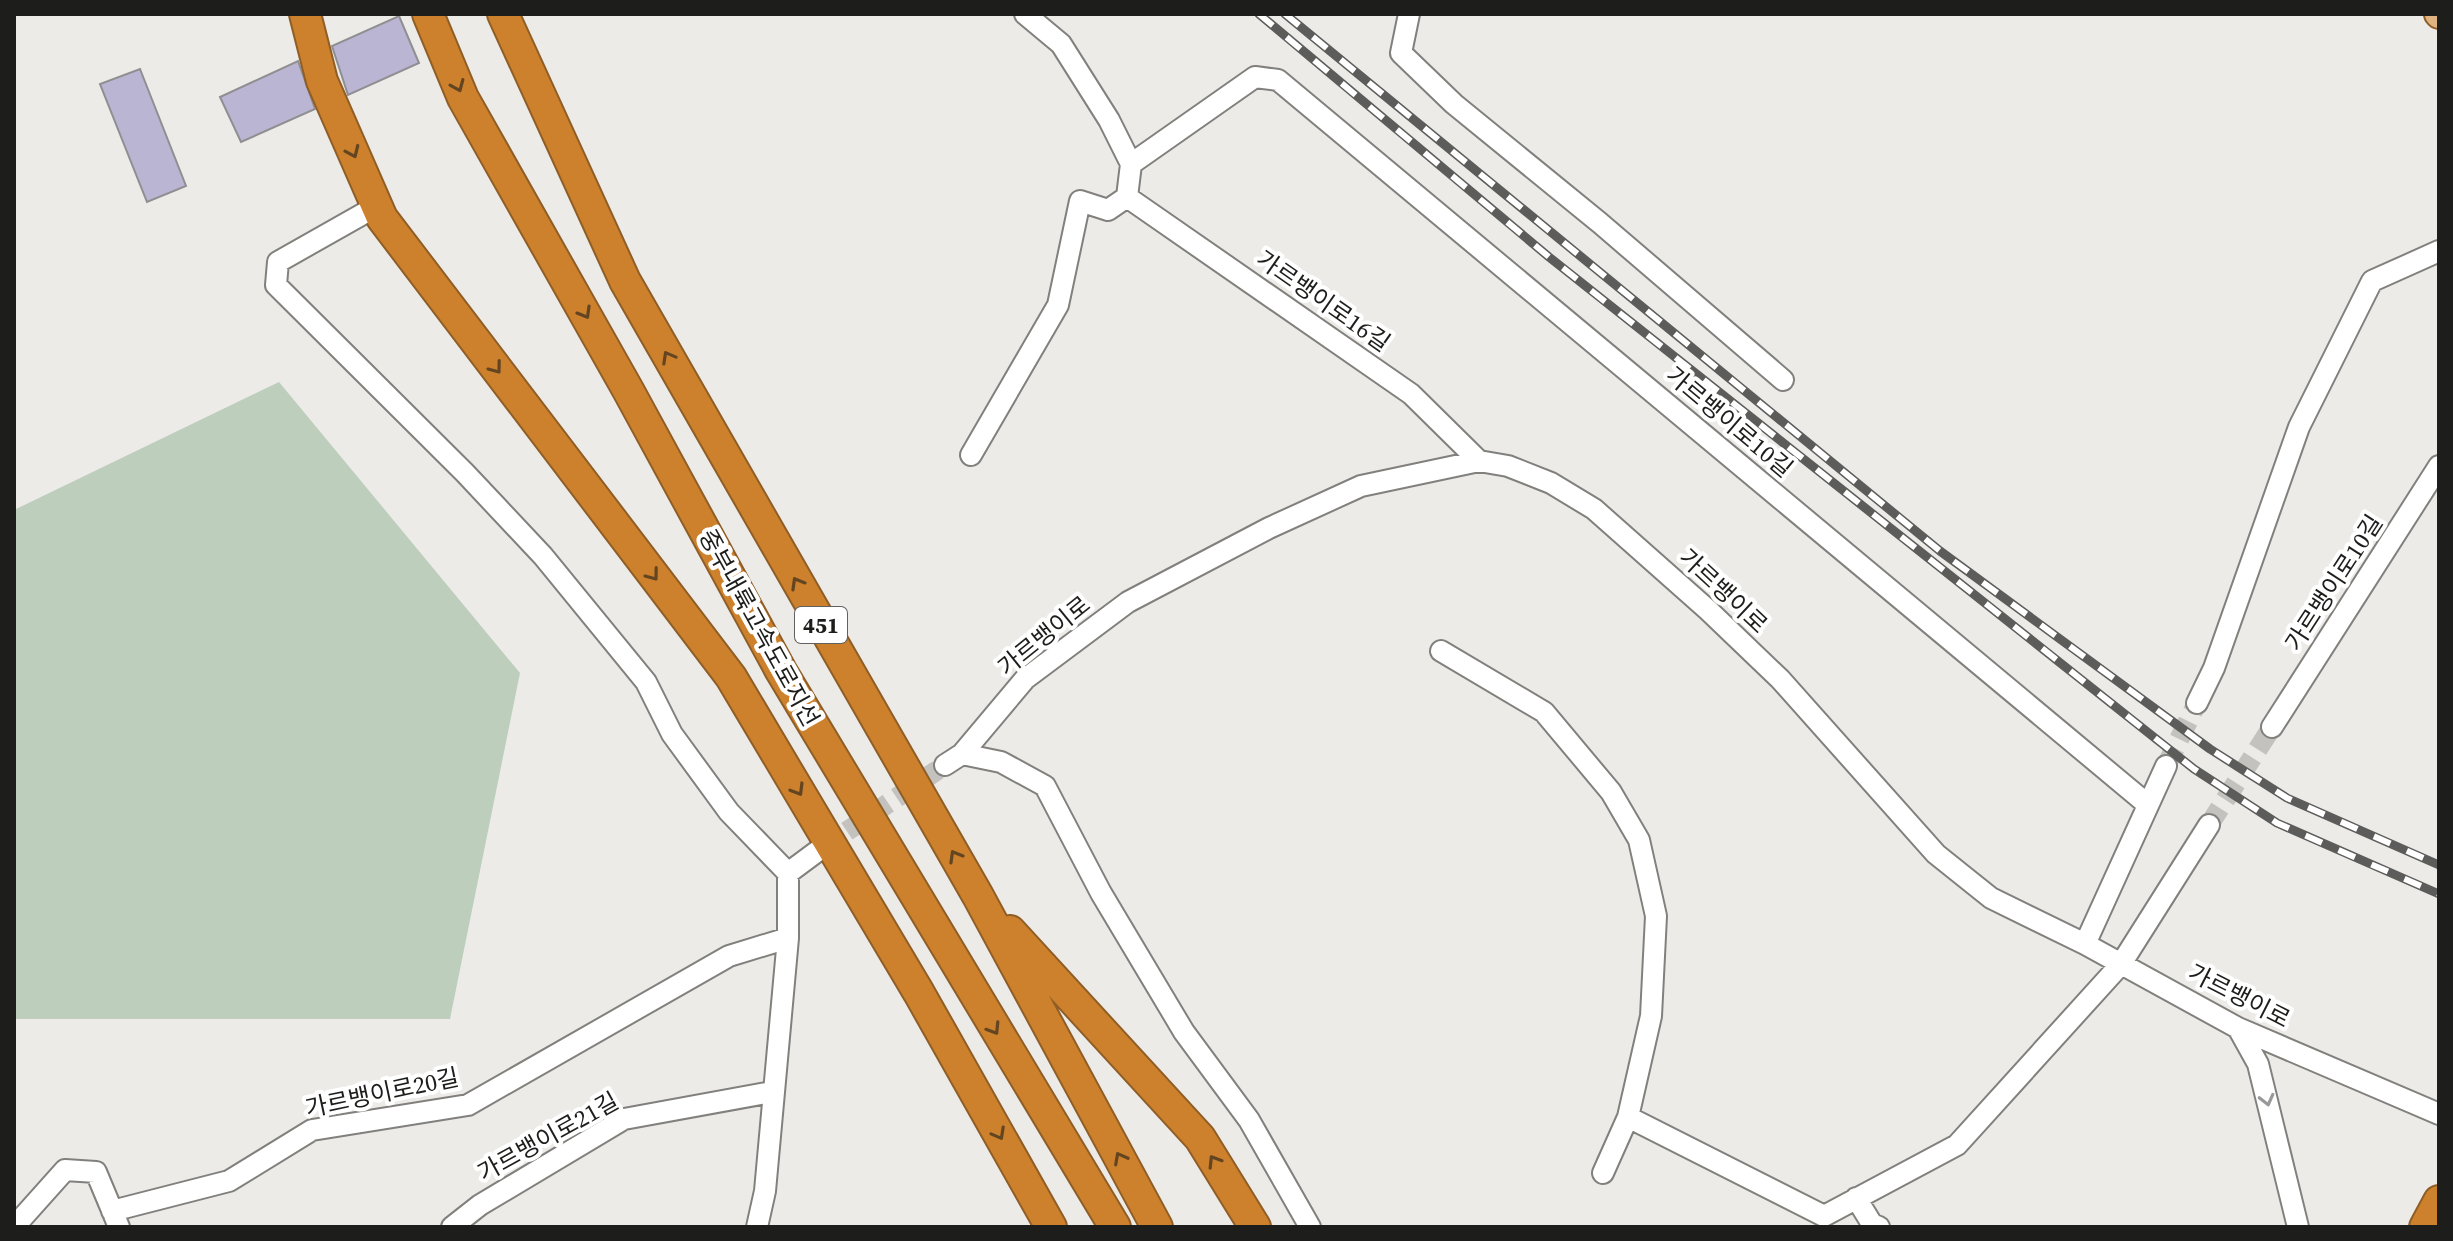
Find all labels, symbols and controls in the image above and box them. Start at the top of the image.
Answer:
one-way arrow [448,78,465,92]
one-way arrow [344,144,360,158]
street label: 가르뱅이로16길 [1250,242,1397,359]
one-way arrow [575,304,591,319]
one-way arrow [662,351,677,366]
one-way arrow [487,359,501,374]
street label: 가르뱅이로10길 [1659,359,1800,485]
street label: 가르뱅이로10길 [2277,508,2390,657]
street label: 중부내륙고속도로지선 [691,523,827,732]
street label: 가르뱅이로 [1672,541,1775,640]
one-way arrow [644,566,658,581]
one-way arrow [791,577,807,592]
street label: 가르뱅이로 [990,588,1097,683]
road number: 451 [795,607,847,643]
one-way arrow [789,781,804,796]
one-way arrow [949,850,965,865]
street label: 가르뱅이로 [2183,956,2296,1035]
one-way arrow [985,1021,1000,1035]
street label: 가르뱅이로20길 [302,1060,462,1125]
street label: 가르뱅이로21길 [471,1084,624,1189]
one-way arrow [2257,1093,2274,1107]
one-way arrow [989,1126,1005,1140]
one-way arrow [1114,1153,1130,1167]
one-way arrow [1208,1155,1223,1170]

